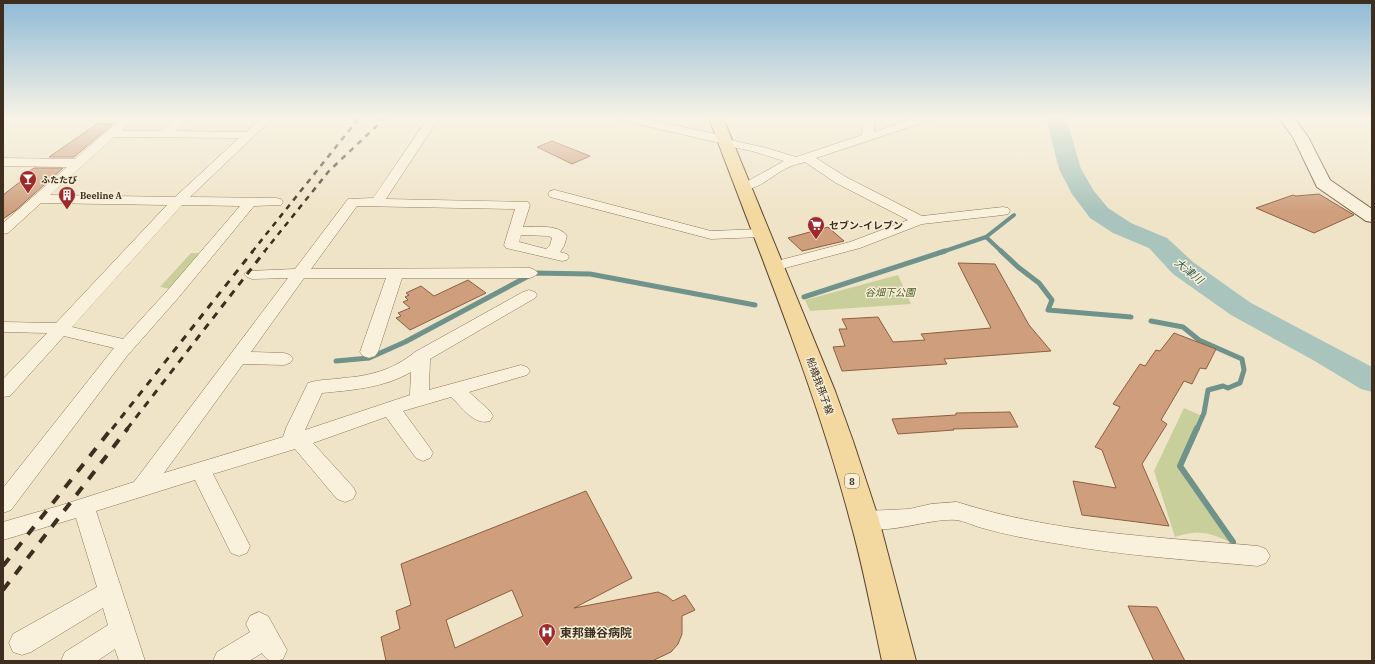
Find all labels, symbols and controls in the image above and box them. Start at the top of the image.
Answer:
bar icon: ふたたび [18,169,38,194]
place label: ふたたび [41,174,77,185]
building icon: Beeline A [57,185,77,210]
place label: Beeline A [80,190,123,201]
supermarket icon: セブン-イレブン [806,215,826,240]
place label: セブン-イレブン [829,219,903,232]
water label: 大津川 [1172,255,1207,287]
park label: 谷畑下公園 [865,286,917,299]
street label: 船橋我孫子線 [804,356,836,416]
road number: 8 [845,474,859,488]
hospital icon: 東邦鎌谷病院 [537,622,557,647]
place label: 東邦鎌谷病院 [560,625,632,640]

